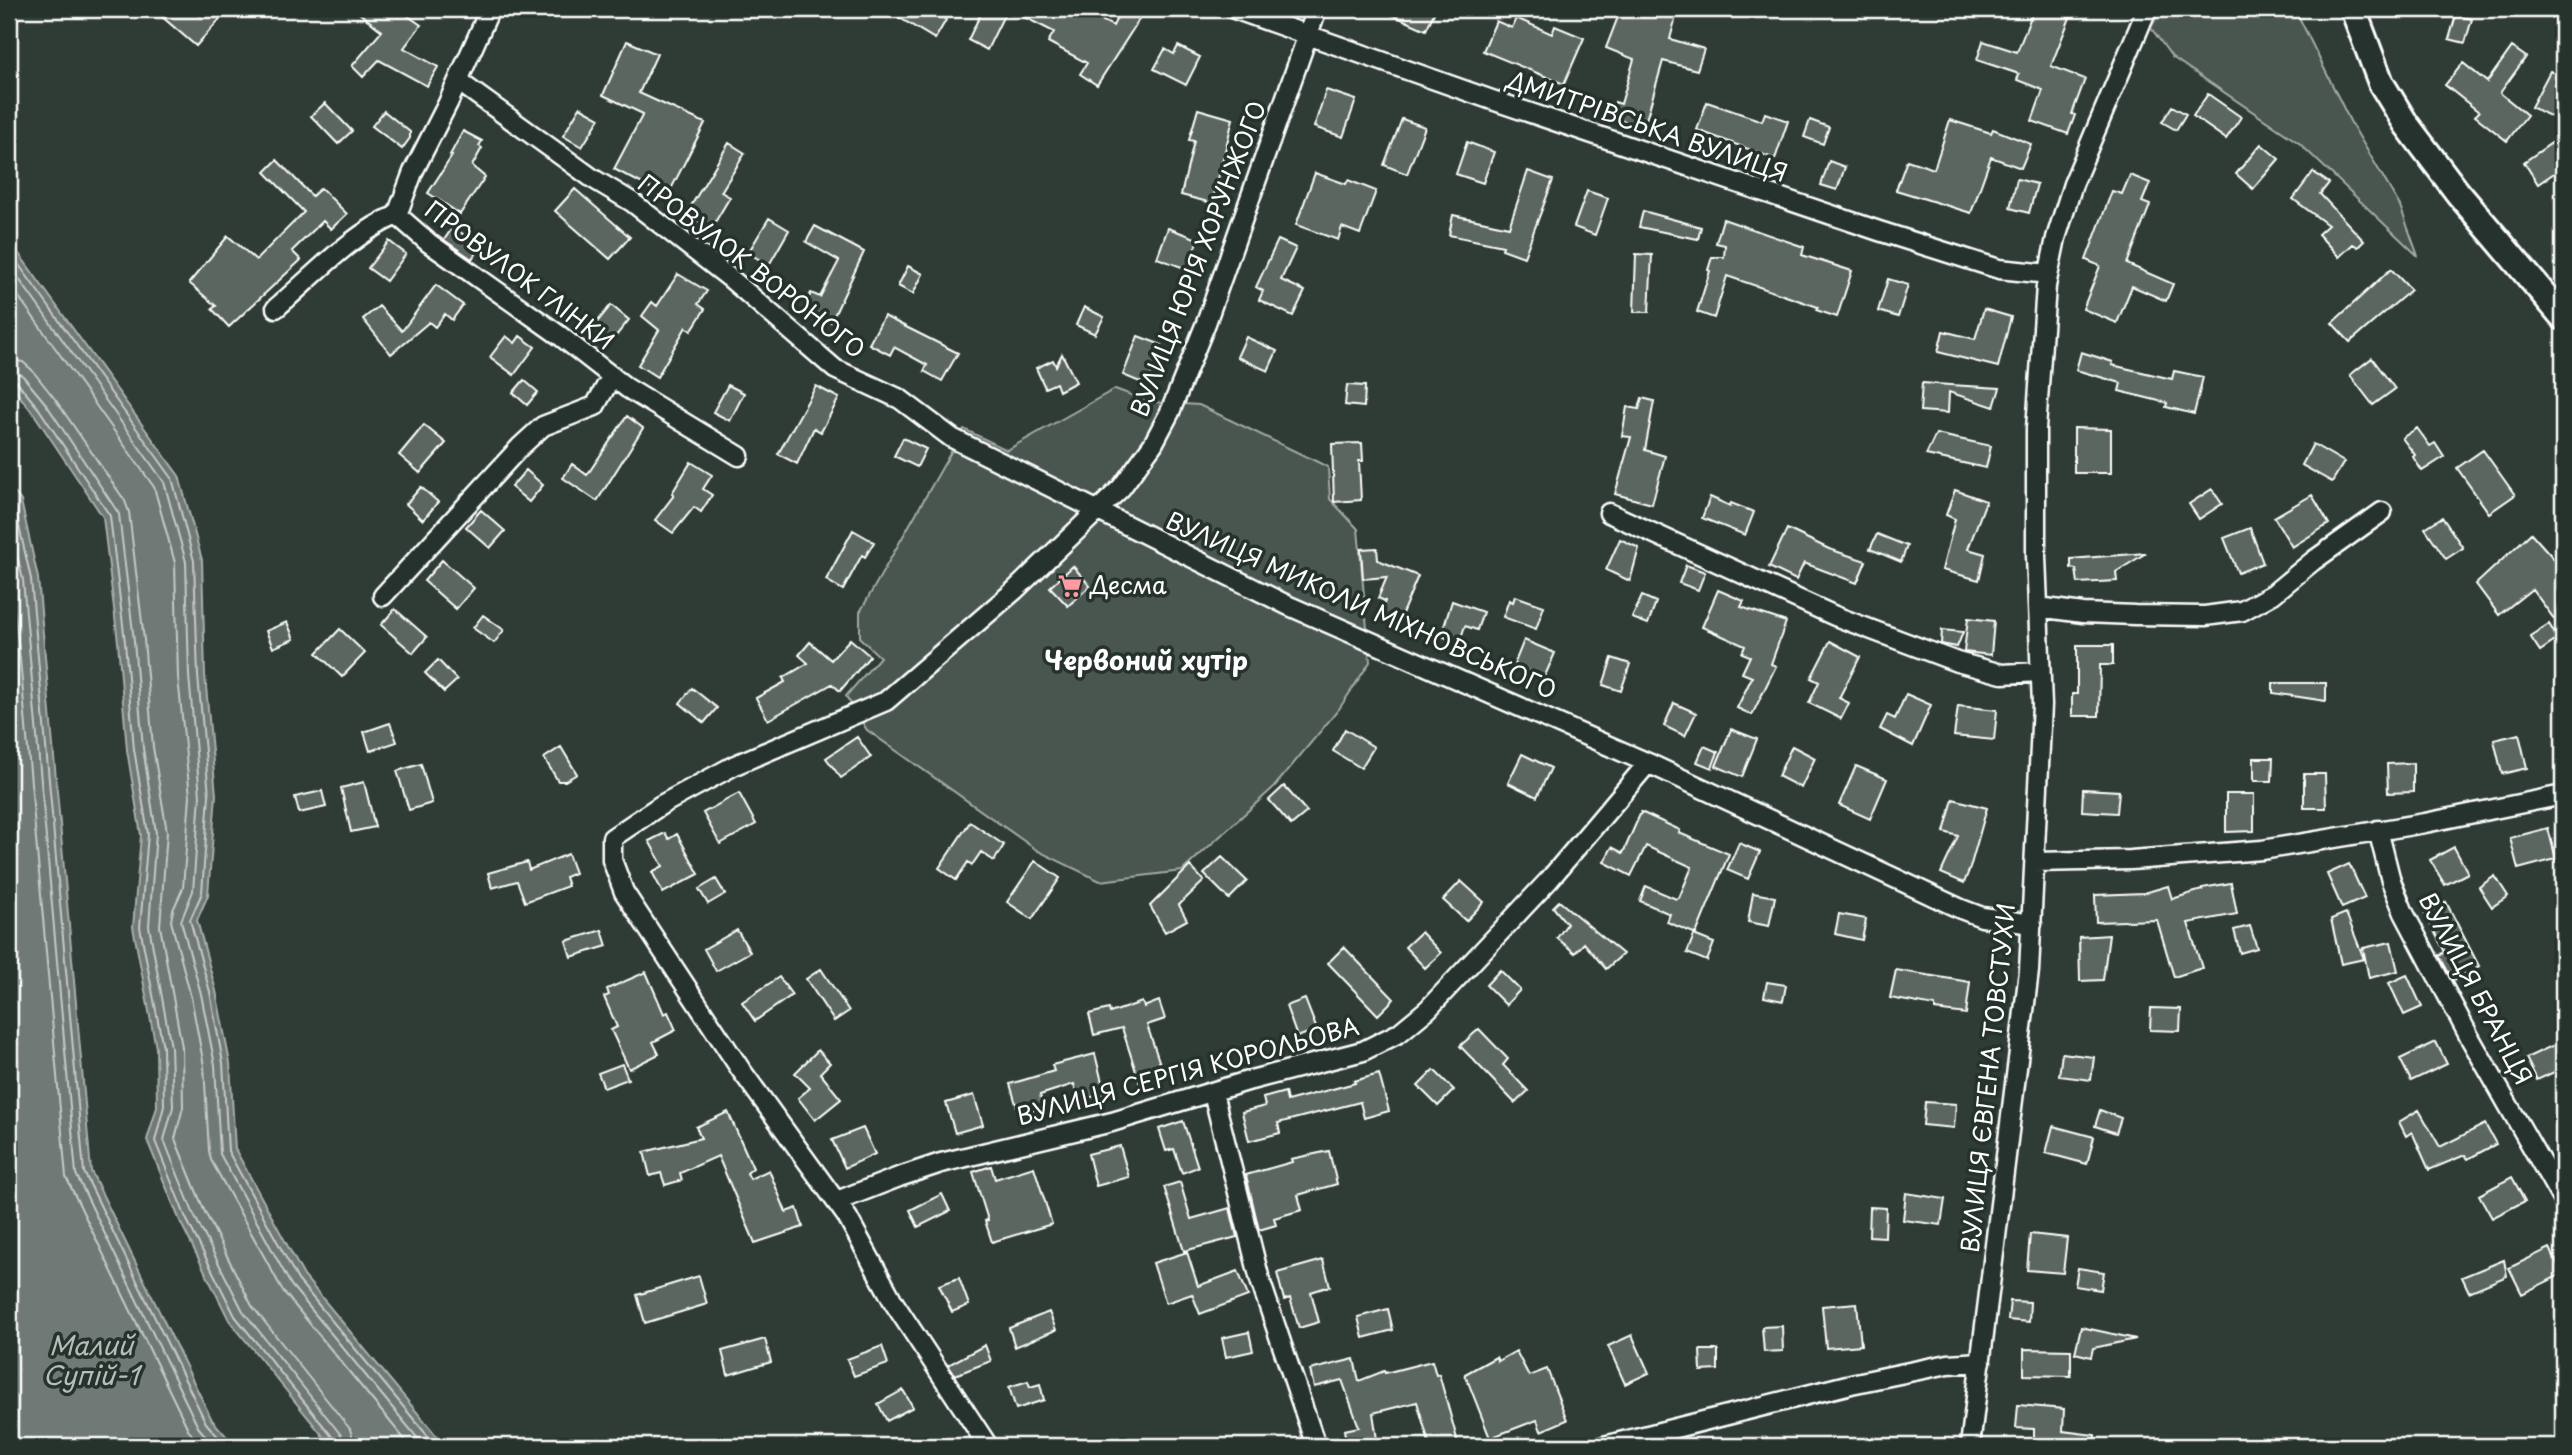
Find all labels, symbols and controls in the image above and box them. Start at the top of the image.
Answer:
street label: ДМИТРІВСЬКА ВУЛИЦЯ [1502,60,1793,190]
street label: ВУЛИЦЯ ЮРІЯ ХОРУНЖОГО [1120,95,1274,421]
street label: ПРОВУЛОК ВОРОНОГО [631,165,874,366]
street label: ПРОВУЛОК ГЛІНКИ [418,191,623,358]
street label: ВУЛИЦЯ МИКОЛИ МІХНОВСЬКОГО [1161,501,1563,707]
place label: Десма [1089,566,1167,602]
supermarket icon: Десма [1056,572,1084,600]
district label: Червоний хутір [1044,640,1248,679]
street label: ВУЛИЦЯ БРАНЦЯ [2411,886,2543,1091]
street label: ВУЛИЦЯ ЄВГЕНА ТОВСТУХИ [1951,901,2023,1254]
street label: ВУЛИЦЯ СЕРГІЯ КОРОЛЬОВА [1012,1007,1363,1133]
water label: Малий Супій-1 [43,1325,144,1394]

